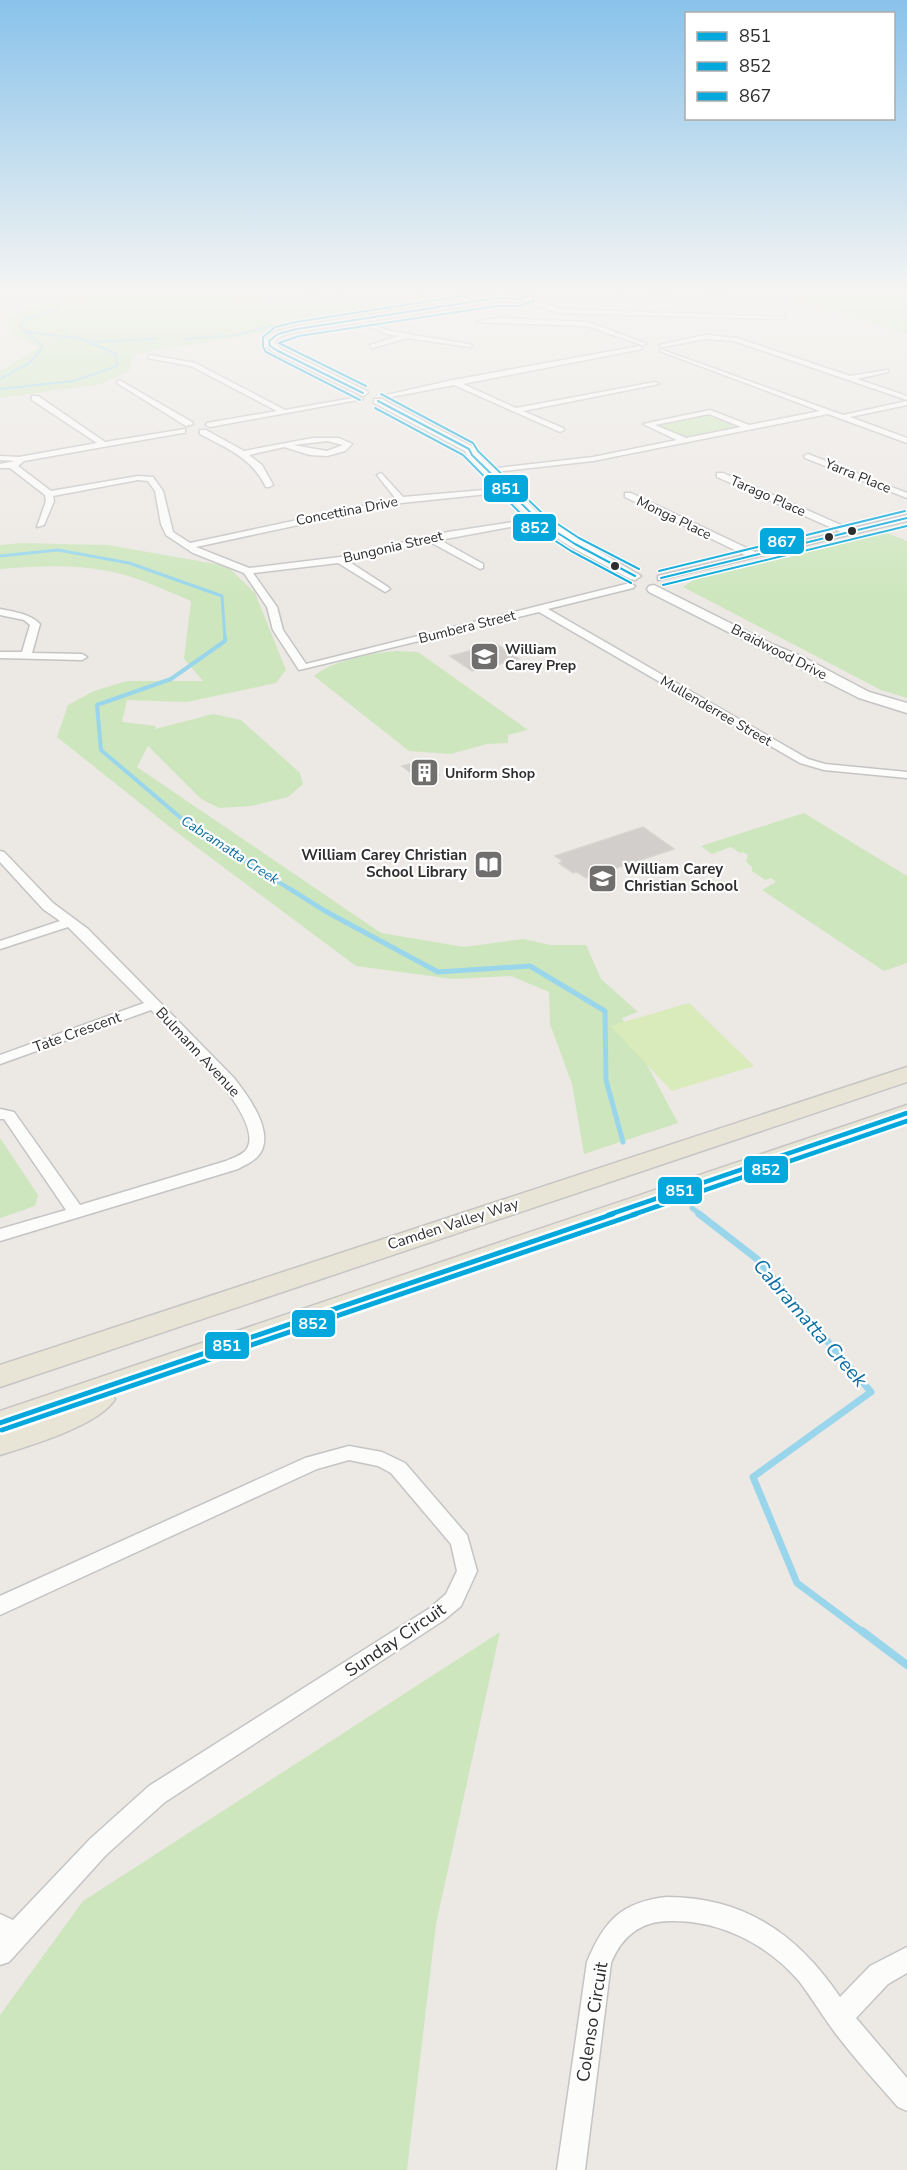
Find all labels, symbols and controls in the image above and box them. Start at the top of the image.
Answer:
legend [685,12,895,120]
text: 851 [739,24,771,48]
text: 852 [739,54,771,78]
text: 867 [739,84,771,108]
street label: Yarra Place [821,454,894,498]
street label: Tarago Place [727,471,809,521]
line badge: 851 [483,474,529,503]
text: 851 [492,478,520,500]
street label: Concettina Drive [294,492,400,530]
street label: Monga Place [633,492,715,544]
line badge: 852 [512,513,557,542]
text: 852 [521,517,549,539]
unlabelled marker [846,525,858,537]
street label: Bungonia Street [341,526,445,568]
line badge: 867 [759,527,805,555]
text: 867 [768,531,796,553]
unlabelled marker [823,531,835,543]
unlabelled marker [609,560,621,572]
street label: Bumbera Street [417,606,517,648]
street label: Braidwood Drive [728,620,830,684]
place label: William Carey Prep [505,640,576,675]
school or university icon: William Carey Prep [468,641,500,673]
street label: Mullenderree Street [657,671,775,751]
building icon: Uniform Shop [408,757,440,789]
place label: Uniform Shop [445,764,535,783]
water label: Cabramatta Creek [177,811,284,889]
place label: William Carey Christian School Library [301,845,467,882]
library icon: William Carey Christian School Library [472,848,504,880]
place label: William Carey Christian School [624,859,738,896]
school or university icon: William Carey Christian School [587,862,619,894]
street label: Bulmann Avenue [151,1003,245,1101]
street label: Tate Crescent [30,1007,124,1057]
line badge: 852 [743,1155,789,1184]
text: 852 [752,1159,780,1181]
line badge: 851 [657,1176,703,1205]
text: 851 [666,1180,694,1202]
street label: Camden Valley Way [385,1193,521,1255]
water label: Cabramatta Creek [747,1253,874,1394]
line badge: 852 [291,1309,336,1338]
text: 852 [299,1313,327,1335]
line badge: 851 [204,1331,250,1360]
text: 851 [213,1335,241,1357]
street label: Sunday Circuit [340,1597,451,1683]
street label: Colenso Circuit [571,1960,613,2084]

